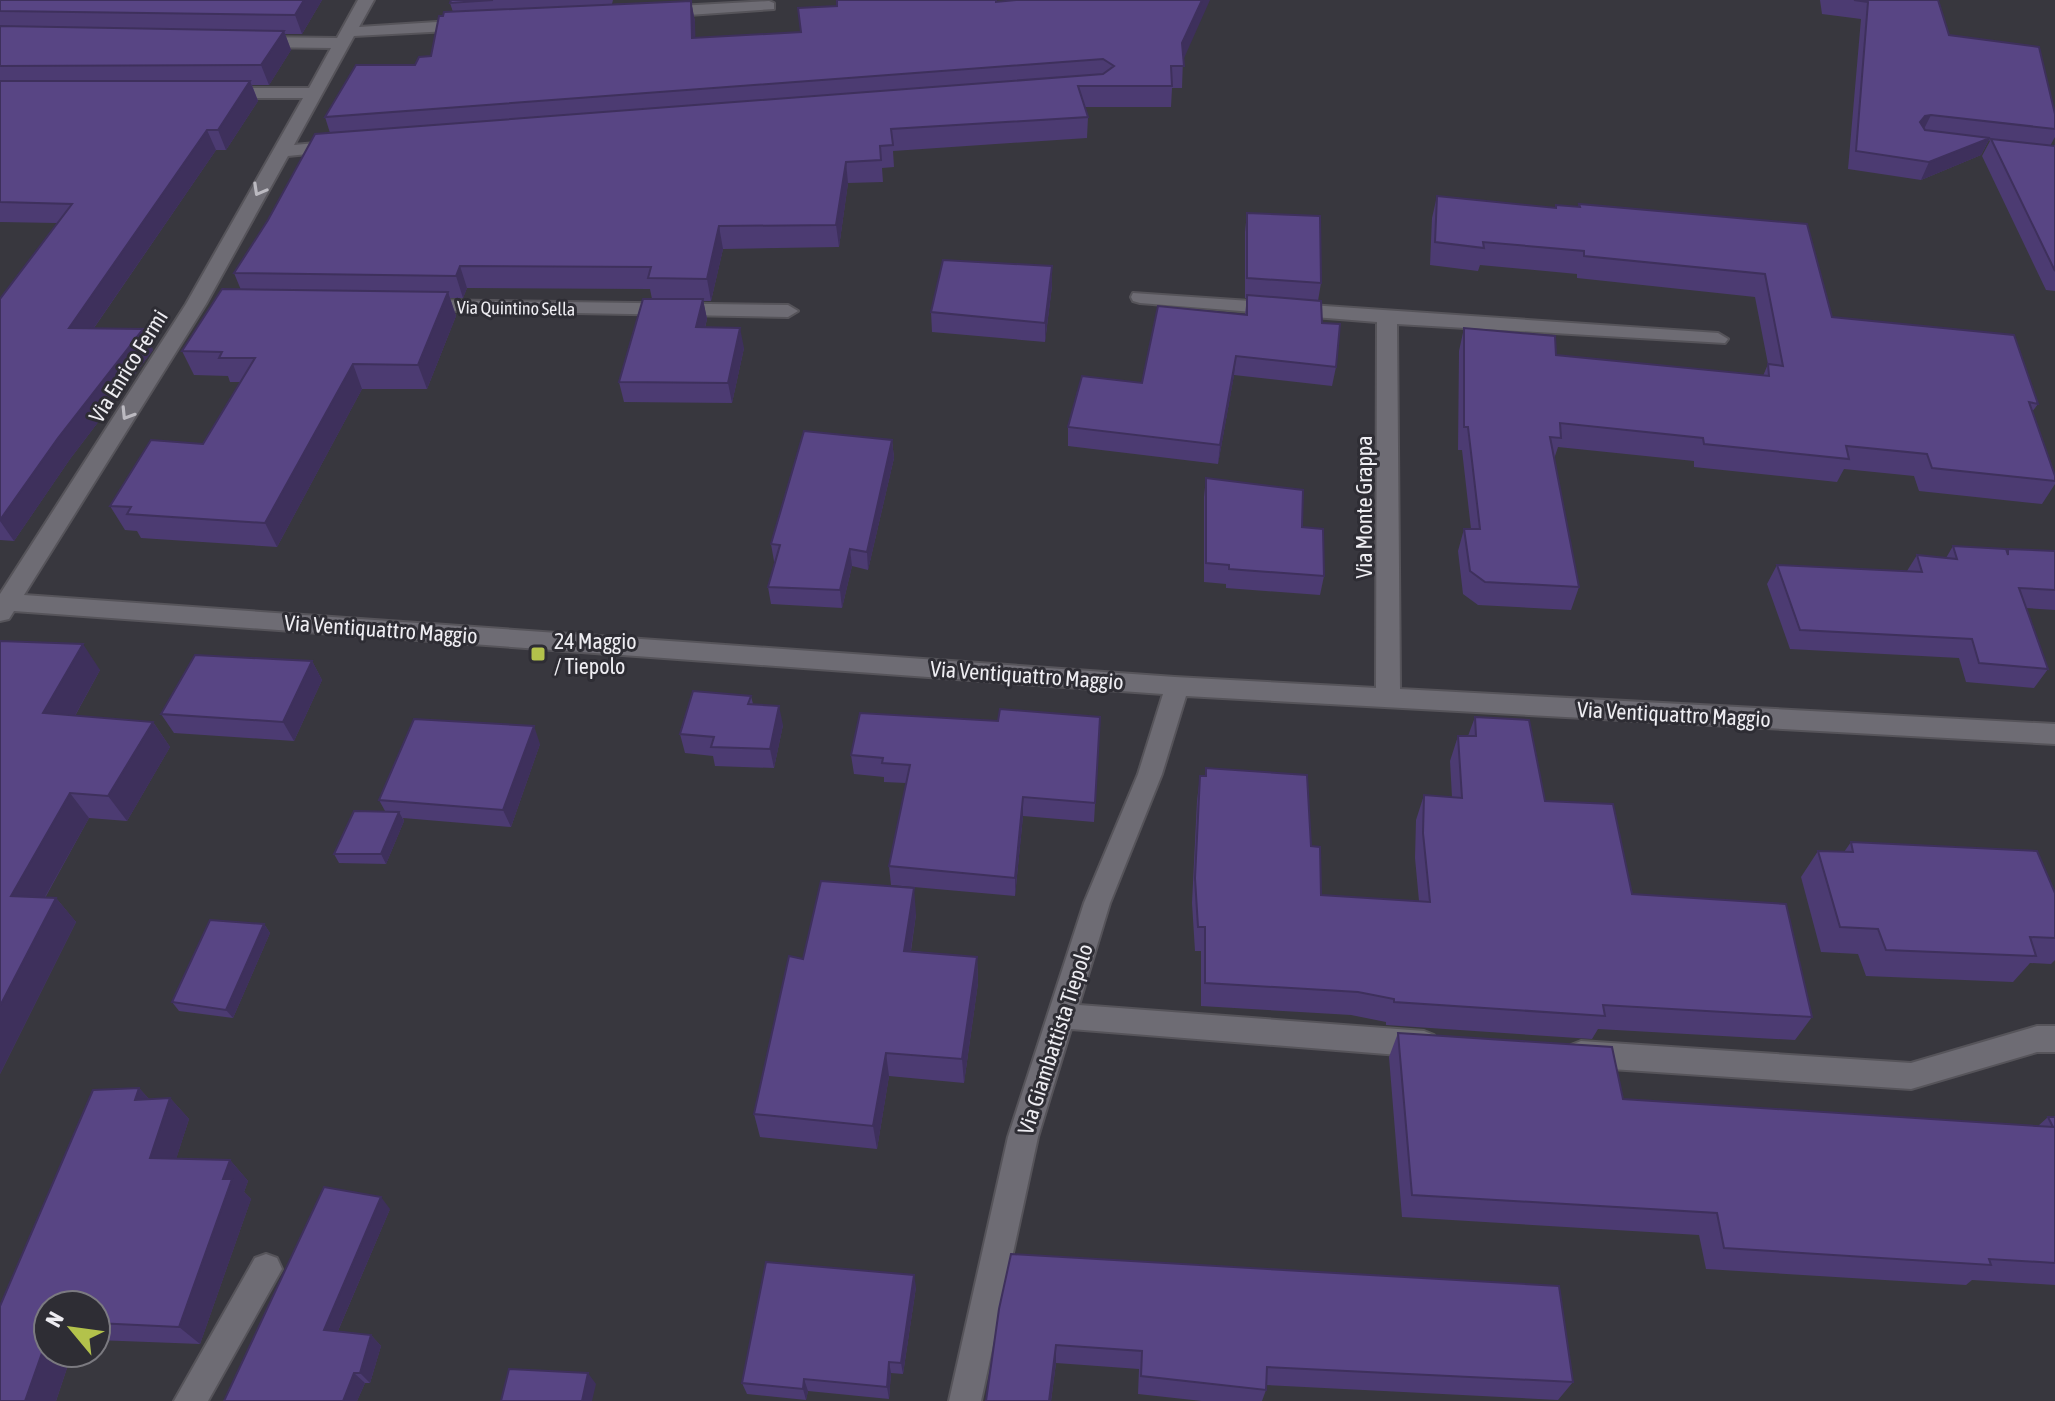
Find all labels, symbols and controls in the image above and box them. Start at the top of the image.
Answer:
one-way arrow [253,181,269,196]
street label: Via Quintino Sella [457,296,575,320]
street label: Via Enrico Fermi [83,305,173,427]
one-way arrow [121,405,136,419]
street label: Via Monte Grappa [1351,436,1377,578]
street label: Via Ventiquattro Maggio [283,609,479,649]
place label: 24 Maggio / Tiepolo [554,628,637,679]
marker: 24 Maggio / Tiepolo [529,645,547,663]
street label: Via Ventiquattro Maggio [929,655,1125,695]
street label: Via Ventiquattro Maggio [1576,696,1772,732]
street label: Via Giambattista Tiepolo [1012,941,1098,1137]
north arrow [32,1289,112,1369]
text: N [40,1307,69,1331]

